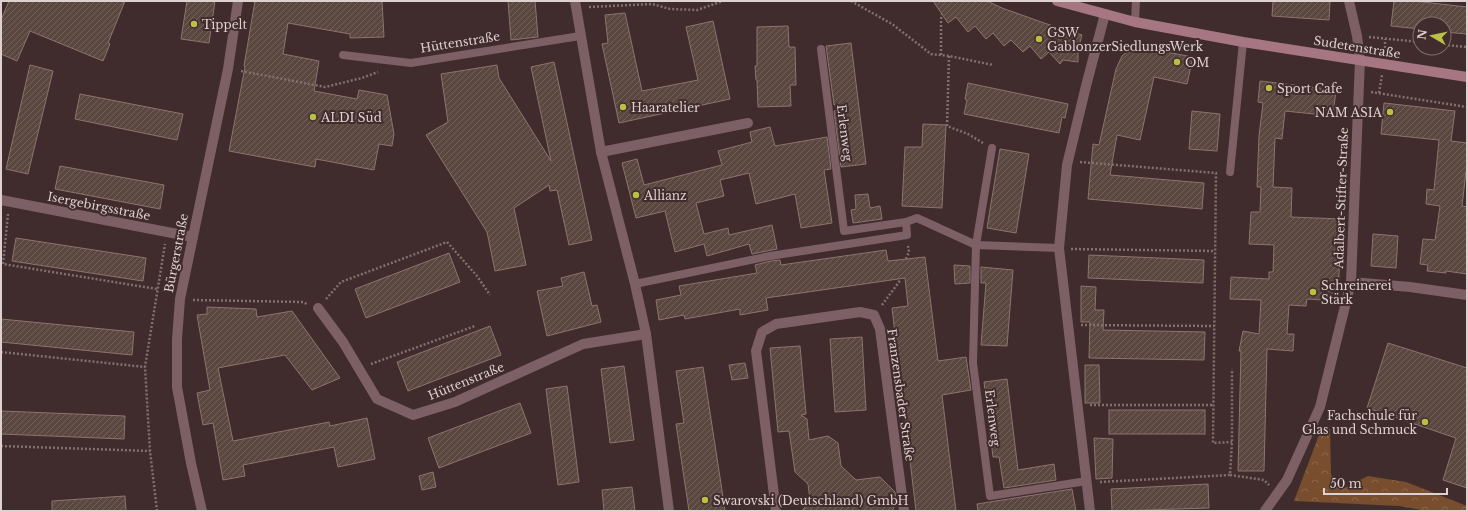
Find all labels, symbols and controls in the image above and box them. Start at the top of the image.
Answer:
north arrow [1412,16,1452,56]
place label: Tippelt [202,17,247,32]
marker: Tippelt [189,19,199,29]
place label: GSW GablonzerSiedlungsWerk [1047,25,1204,54]
street label: Hüttenstraße [419,28,501,56]
text: N [1414,28,1430,41]
street label: Sudetenstraße [1312,33,1402,61]
marker: GSW GablonzerSiedlungsWerk [1034,34,1044,44]
place label: OM [1185,55,1209,70]
marker: OM [1172,57,1182,67]
place label: Sport Cafe [1277,81,1342,96]
marker: Sport Cafe [1264,83,1274,93]
place label: Haaratelier [631,100,700,115]
marker: Haaratelier [618,102,628,112]
street label: Erlenweg [834,104,856,163]
place label: NAM ASIA [1315,105,1383,120]
marker: NAM ASIA [1385,107,1395,117]
place label: ALDI Süd [320,110,382,125]
marker: ALDI Süd [308,112,318,122]
street label: Adalbert-Stifter-Straße [1331,127,1351,270]
place label: Allianz [643,188,687,203]
street label: Isergebirgsstraße [46,189,152,223]
marker: Allianz [631,190,641,200]
street label: Bürgerstraße [161,212,191,294]
place label: Schreinerei Stärk [1321,278,1392,307]
marker: Schreinerei Stärk [1308,287,1318,297]
street label: Franzensbader Straße [884,328,918,462]
street label: Hüttenstraße [426,359,506,403]
street label: Erlenweg [982,389,1004,448]
place label: Fachschule für Glas und Schmuck [1302,408,1418,437]
marker: Fachschule für Glas und Schmuck [1420,417,1430,427]
scale bar [1324,470,1447,496]
text: 50 m [1330,476,1362,491]
place label: Swarovski (Deutschland) GmbH [713,493,909,508]
marker: Swarovski (Deutschland) GmbH [700,495,710,505]

